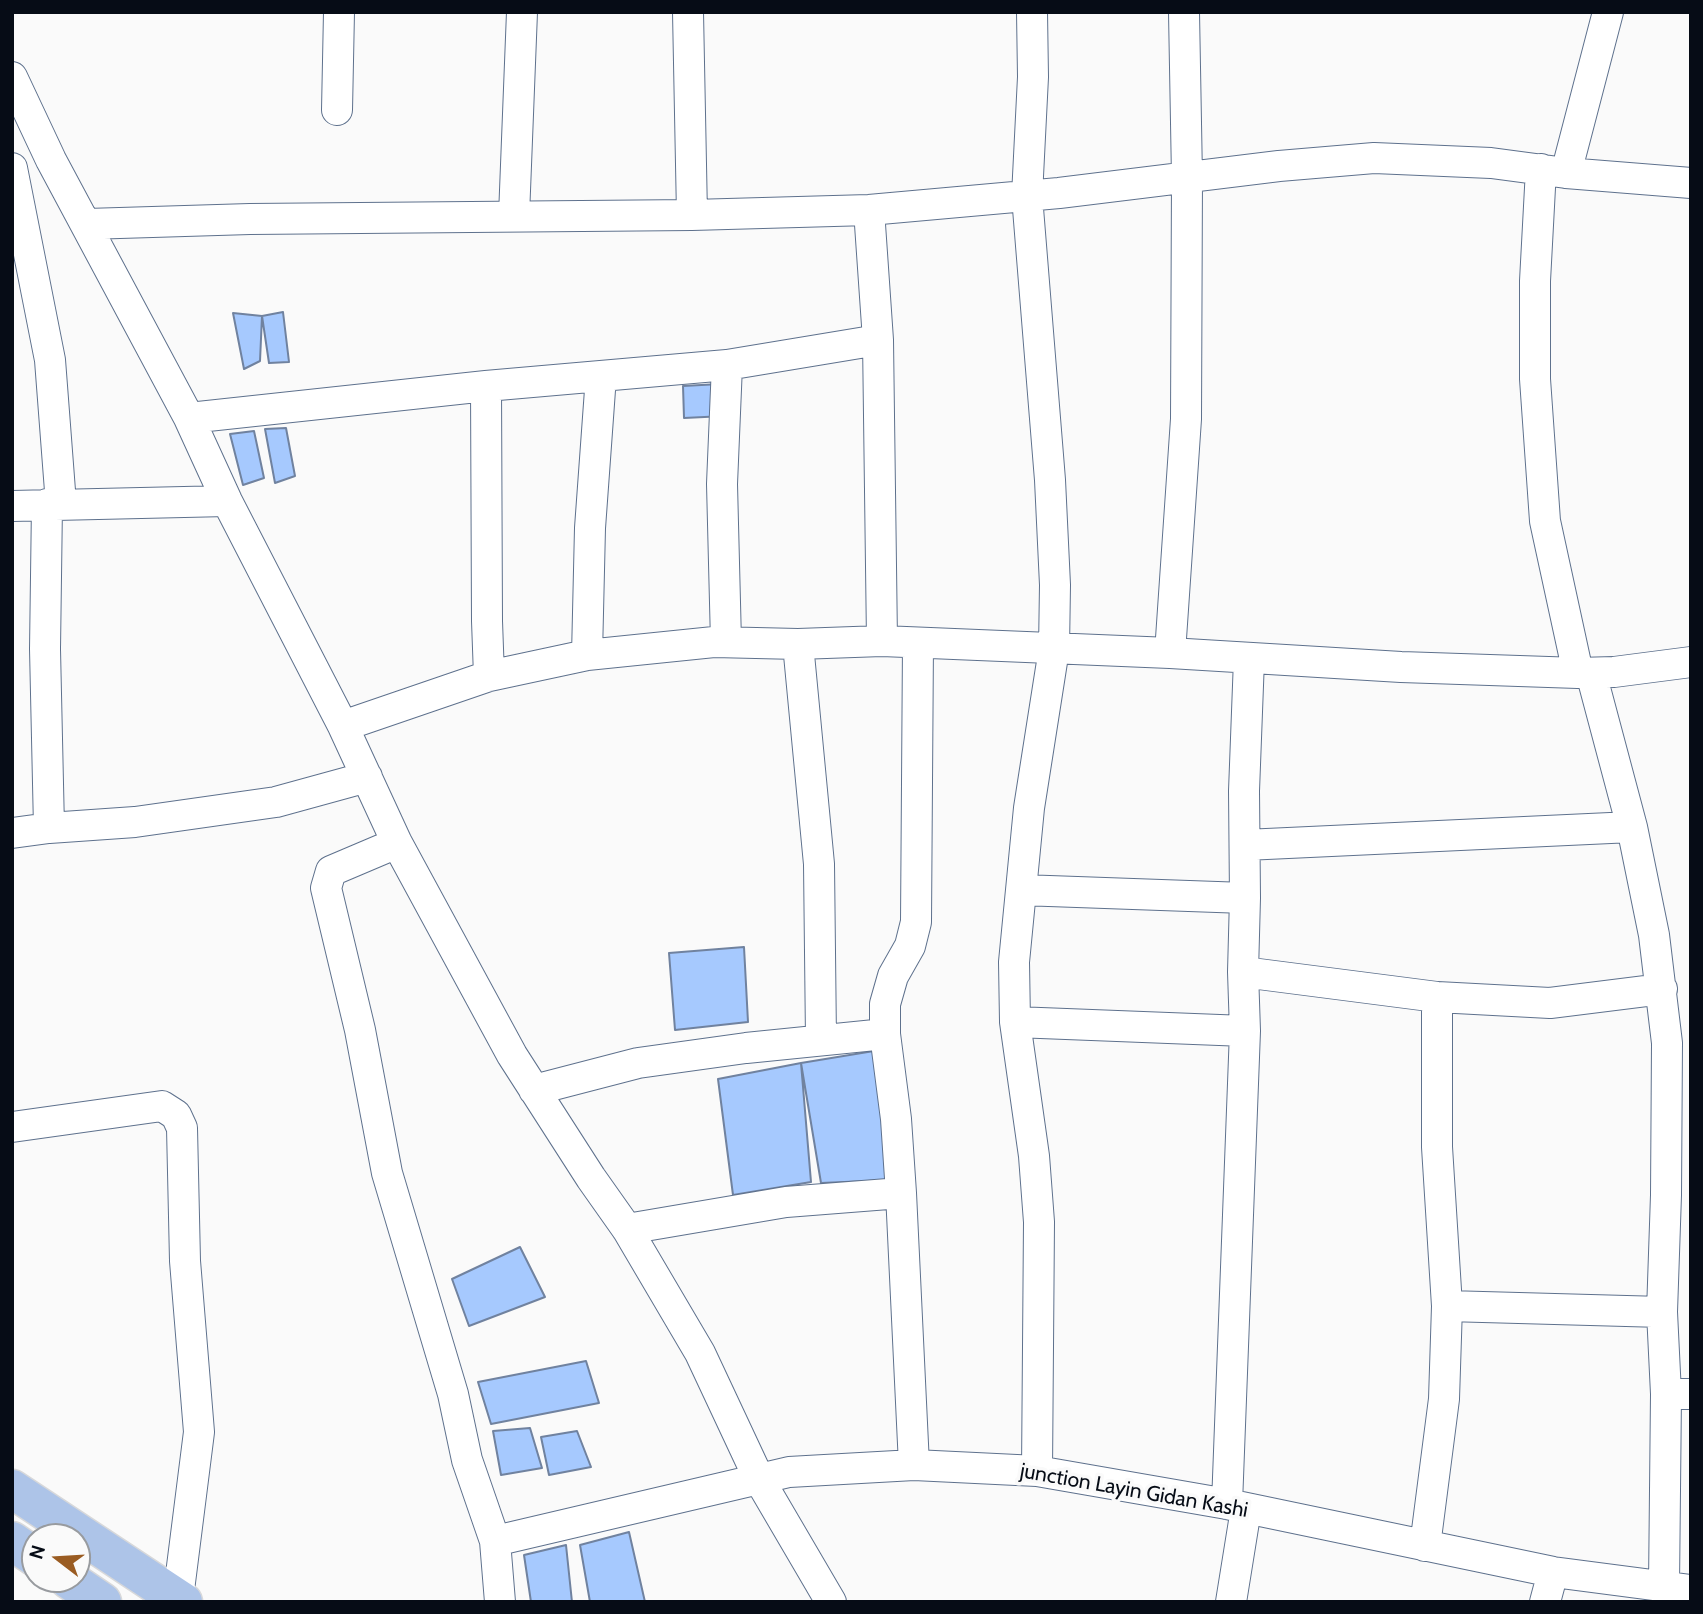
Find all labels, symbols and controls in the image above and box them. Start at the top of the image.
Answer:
street label: junction Layin Gidan Kashi [1018,1459,1250,1523]
north arrow [21,1523,91,1593]
text: N [24,1543,50,1562]

